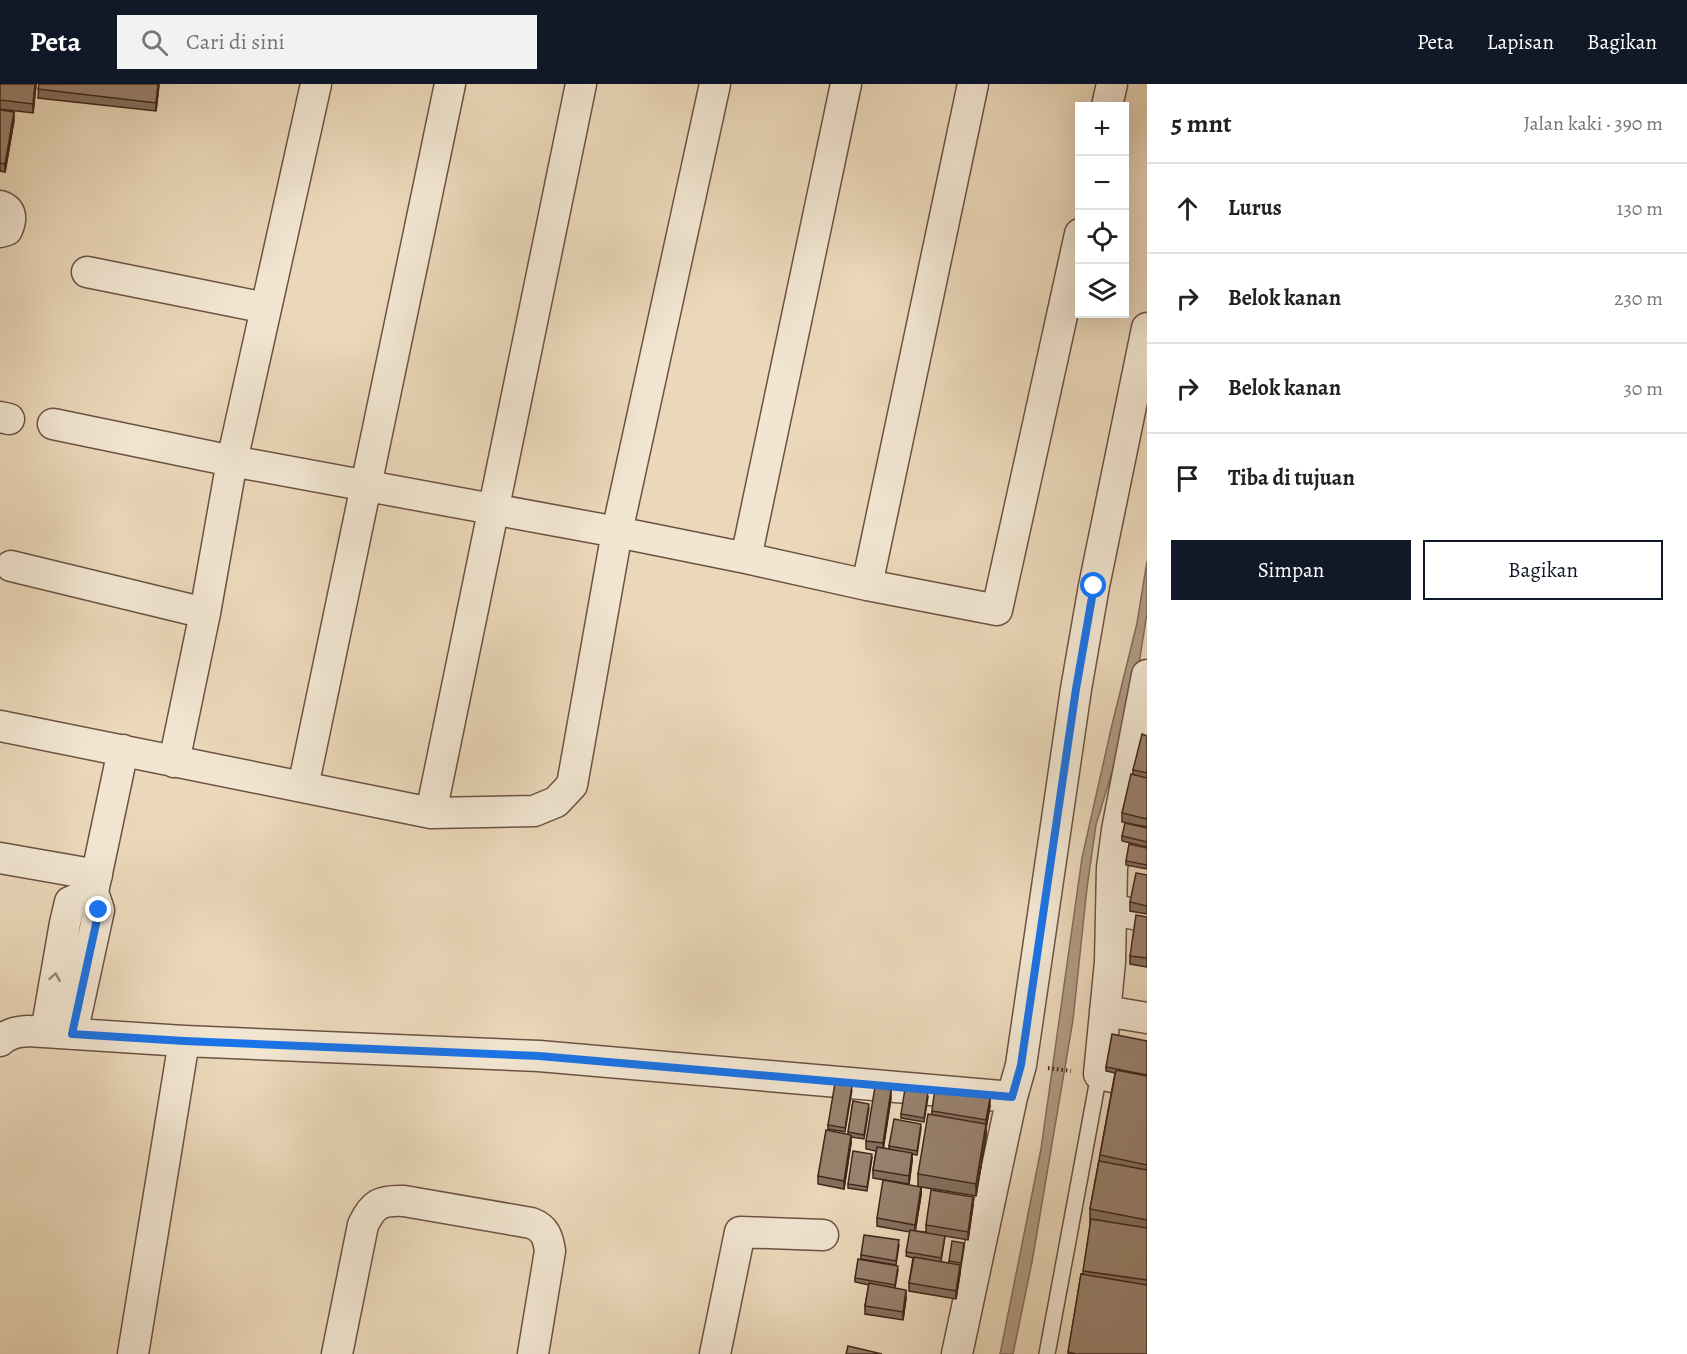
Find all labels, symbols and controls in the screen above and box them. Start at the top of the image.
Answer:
search box [117,15,537,69]
text: Peta [30,23,81,61]
icon: search [138,26,171,59]
text: Cari di sini [186,27,285,57]
text: Peta [1417,28,1454,56]
text: Lapisan [1487,28,1554,56]
text: Bagikan [1587,28,1657,56]
map controls [1075,102,1129,318]
button: + [1075,102,1129,156]
text: 5 mnt [1171,106,1232,141]
text: Jalan kaki · 390 m [1524,110,1663,137]
button: − [1075,156,1129,210]
icon: ahead [1171,192,1204,225]
text: Lurus [1228,193,1282,223]
text: 130 m [1617,195,1663,222]
button: locate [1075,210,1129,264]
button: layers [1075,264,1129,318]
icon: right [1171,282,1204,315]
text: Belok kanan [1228,283,1341,313]
text: 230 m [1614,285,1663,312]
icon: right [1171,372,1204,405]
text: Belok kanan [1228,373,1341,403]
text: 30 m [1623,375,1663,402]
icon: arrive [1171,462,1204,495]
text: Tiba di tujuan [1228,463,1355,493]
button: Simpan [1171,540,1411,600]
button: Bagikan [1423,540,1663,600]
route start [1080,572,1106,598]
route end [85,896,111,922]
one-way arrow [49,973,61,982]

